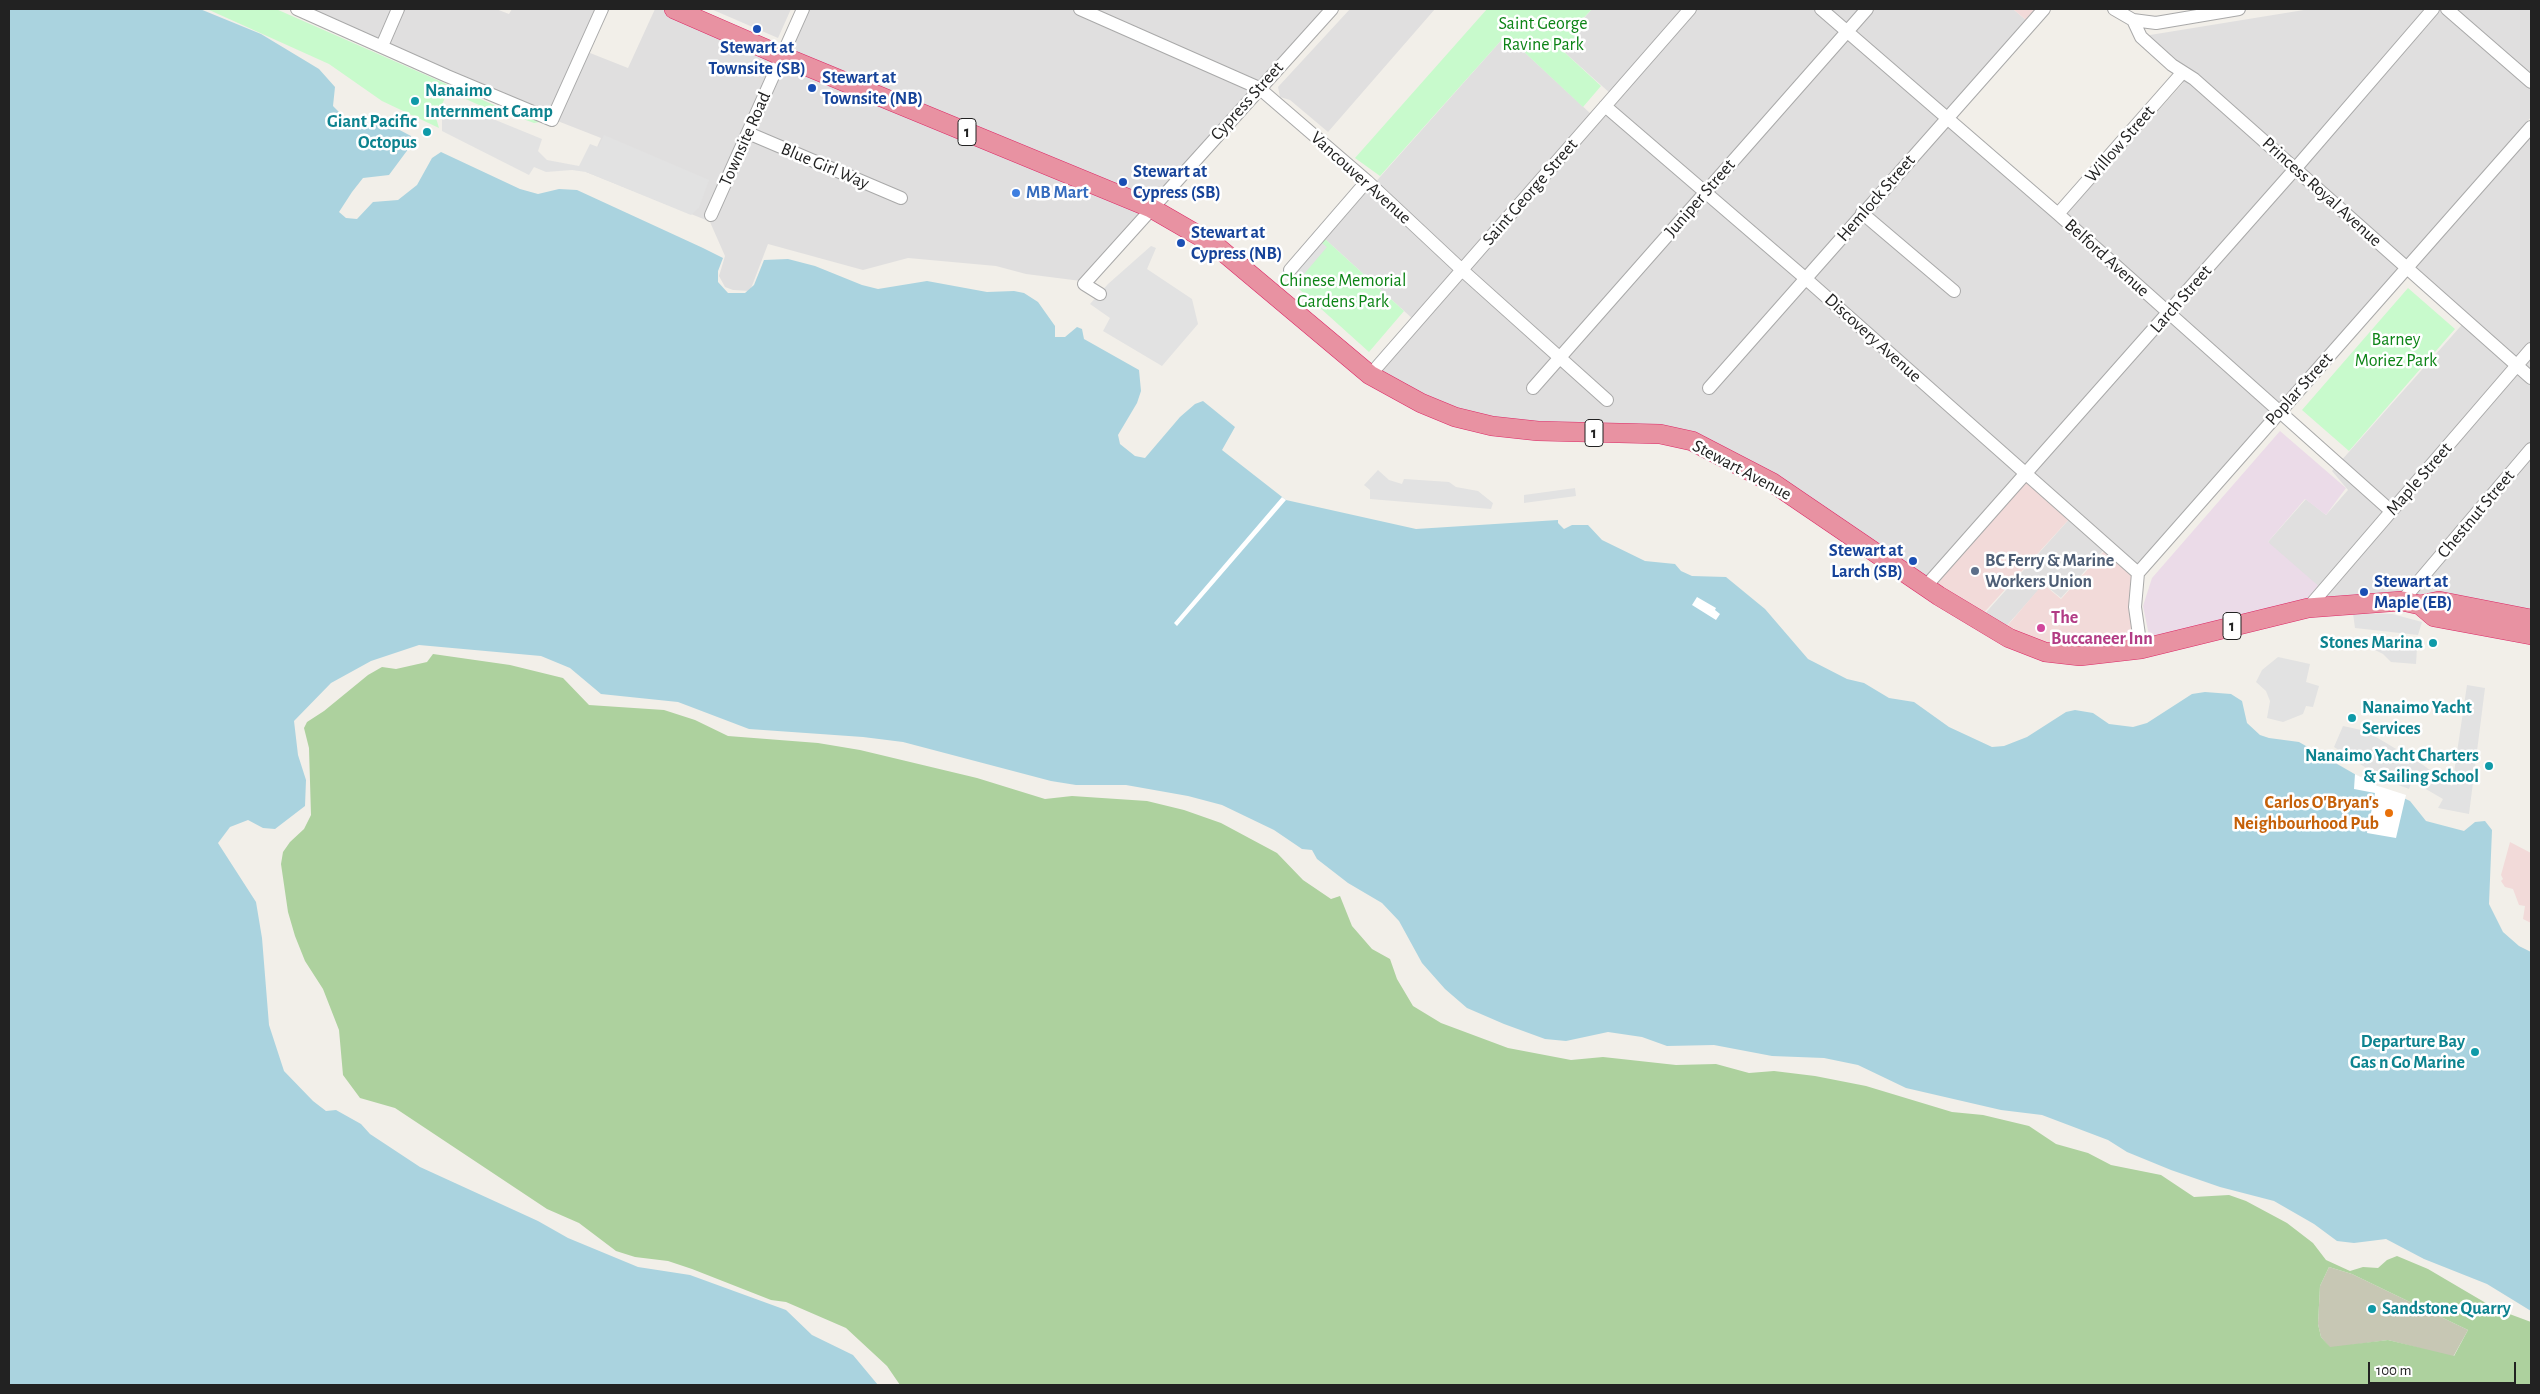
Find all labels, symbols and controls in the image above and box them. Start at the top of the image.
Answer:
park label: Saint George Ravine Park [1498,13,1588,56]
marker: Stewart at Townsite (SB) [751,23,763,35]
place label: Stewart at Townsite (SB) [708,37,806,80]
street label: Cypress Street [1206,57,1288,145]
place label: Stewart at Townsite (NB) [822,67,923,110]
place label: Nanaimo Internment Camp [425,80,553,122]
marker: Stewart at Townsite (NB) [806,82,818,94]
street label: Townsite Road [715,88,775,190]
marker: Nanaimo Internment Camp [409,95,421,107]
street label: Willow Street [2081,101,2159,187]
place label: Giant Pacific Octopus [327,111,417,154]
road number: 1 [958,118,976,146]
marker: Giant Pacific Octopus [421,126,433,138]
street label: Vancouver Avenue [1306,127,1416,229]
street label: Princess Royal Avenue [2258,133,2386,251]
street label: Saint George Street [1478,134,1582,250]
street label: Blue Girl Way [778,138,872,194]
street label: Hemlock Street [1832,150,1920,246]
street label: Juniper Street [1660,154,1740,242]
place label: Stewart at Cypress (SB) [1133,161,1221,203]
marker: Stewart at Cypress (SB) [1117,176,1129,188]
place label: MB Mart [1026,182,1089,204]
marker: MB Mart [1010,187,1022,199]
street label: Belford Avenue [2060,214,2154,302]
place label: Stewart at Cypress (NB) [1191,222,1282,264]
marker: Stewart at Cypress (NB) [1175,237,1187,249]
street label: Larch Street [2146,261,2216,337]
park label: Chinese Memorial Gardens Park [1280,270,1406,312]
street label: Discovery Avenue [1820,289,1926,387]
park label: Barney Moriez Park [2355,329,2437,372]
street label: Poplar Street [2261,348,2337,430]
road number: 1 [1585,419,1603,446]
street label: Stewart Avenue [1689,435,1795,505]
street label: Maple Street [2381,438,2457,520]
street label: Chestnut Street [2433,465,2519,563]
place label: Stewart at Larch (SB) [1829,540,1903,582]
place label: BC Ferry & Marine Workers Union [1985,550,2114,592]
marker: Stewart at Larch (SB) [1907,555,1919,567]
marker: BC Ferry & Marine Workers Union [1969,565,1981,577]
place label: Stewart at Maple (EB) [2374,571,2452,614]
marker: Stewart at Maple (EB) [2358,586,2370,598]
place label: The Buccaneer Inn [2051,607,2153,650]
road number: 1 [2223,612,2241,640]
marker: The Buccaneer Inn [2035,622,2047,634]
place label: Stones Marina [2320,632,2423,654]
marker: Stones Marina [2427,637,2439,649]
place label: Nanaimo Yacht Services [2362,697,2472,740]
marker: Nanaimo Yacht Services [2346,712,2358,724]
place label: Nanaimo Yacht Charters & Sailing School [2305,745,2479,788]
marker: Nanaimo Yacht Charters & Sailing School [2483,760,2495,772]
place label: Carlos O'Bryan's Neighbourhood Pub [2233,792,2379,834]
marker: Carlos O'Bryan's Neighbourhood Pub [2383,807,2395,819]
place label: Departure Bay Gas n Go Marine [2350,1031,2465,1074]
marker: Departure Bay Gas n Go Marine [2469,1046,2481,1058]
place label: Sandstone Quarry [2382,1298,2511,1320]
marker: Sandstone Quarry [2366,1303,2378,1315]
scale bar [2370,1352,2518,1384]
text: 100 m [2376,1363,2411,1378]

